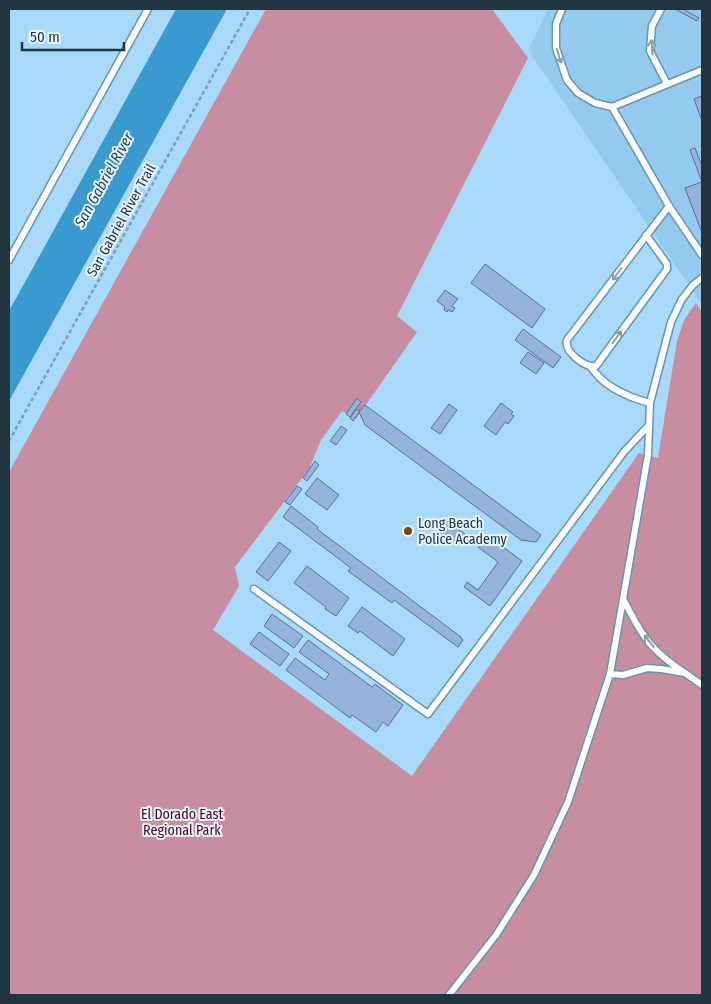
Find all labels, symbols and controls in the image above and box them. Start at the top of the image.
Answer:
scale bar [22,20,125,52]
text: 50 m [30,28,60,46]
one-way arrow [647,39,656,55]
one-way arrow [555,48,564,63]
water label: San Gabriel River [70,129,138,231]
street label: San Gabriel River Trail [83,161,160,280]
one-way arrow [612,267,622,281]
one-way arrow [612,330,622,344]
place label: Long Beach Police Academy [418,515,508,548]
marker: Long Beach Police Academy [402,525,414,537]
one-way arrow [643,635,654,648]
park label: El Dorado East Regional Park [141,806,223,839]

